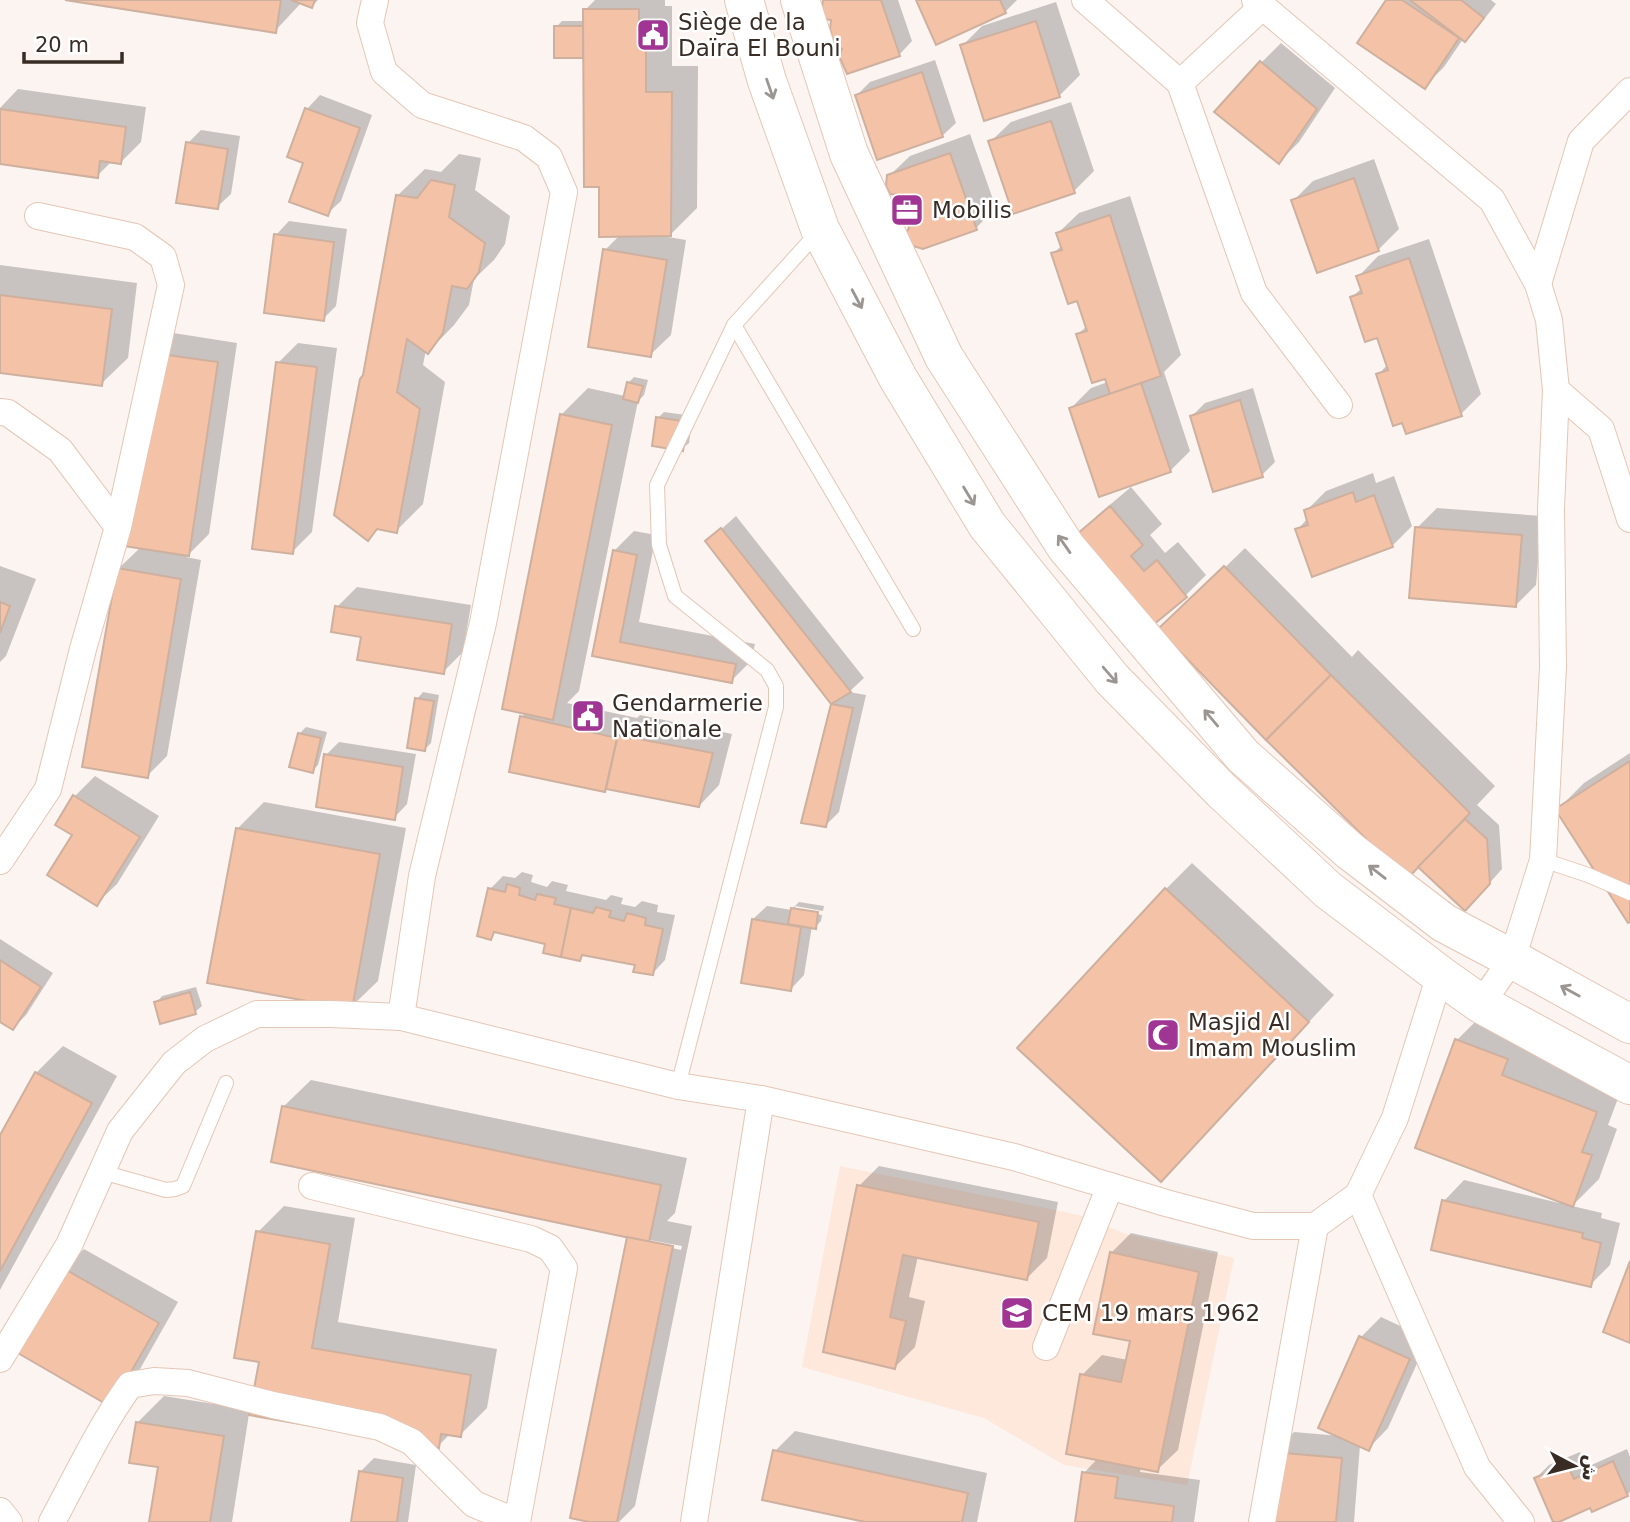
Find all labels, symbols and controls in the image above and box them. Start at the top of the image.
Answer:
place label: Siège de la Daïra El Bouni [678,9,841,61]
public building icon: Siège de la Daïra El Bouni [634,16,672,54]
scale bar [24,21,122,65]
text: 20 m [35,33,89,57]
one-way arrow [765,78,777,100]
office icon: Mobilis [888,191,926,229]
place label: Mobilis [932,197,1012,223]
one-way arrow [850,288,864,309]
one-way arrow [963,486,977,506]
one-way arrow [1057,534,1071,554]
one-way arrow [1101,666,1118,683]
place label: Gendarmerie Nationale [612,690,763,742]
public building icon: Gendarmerie Nationale [569,697,607,735]
one-way arrow [1203,709,1218,727]
one-way arrow [1369,864,1387,879]
one-way arrow [1561,984,1581,998]
place label: Masjid Al Imam Mouslim [1188,1009,1357,1061]
mosque icon: Masjid Al Imam Mouslim [1144,1016,1182,1054]
school or university icon: CEM 19 mars 1962 [998,1294,1036,1332]
place label: CEM 19 mars 1962 [1042,1300,1260,1326]
north arrow [1539,1431,1609,1501]
text: ش [1577,1454,1603,1482]

